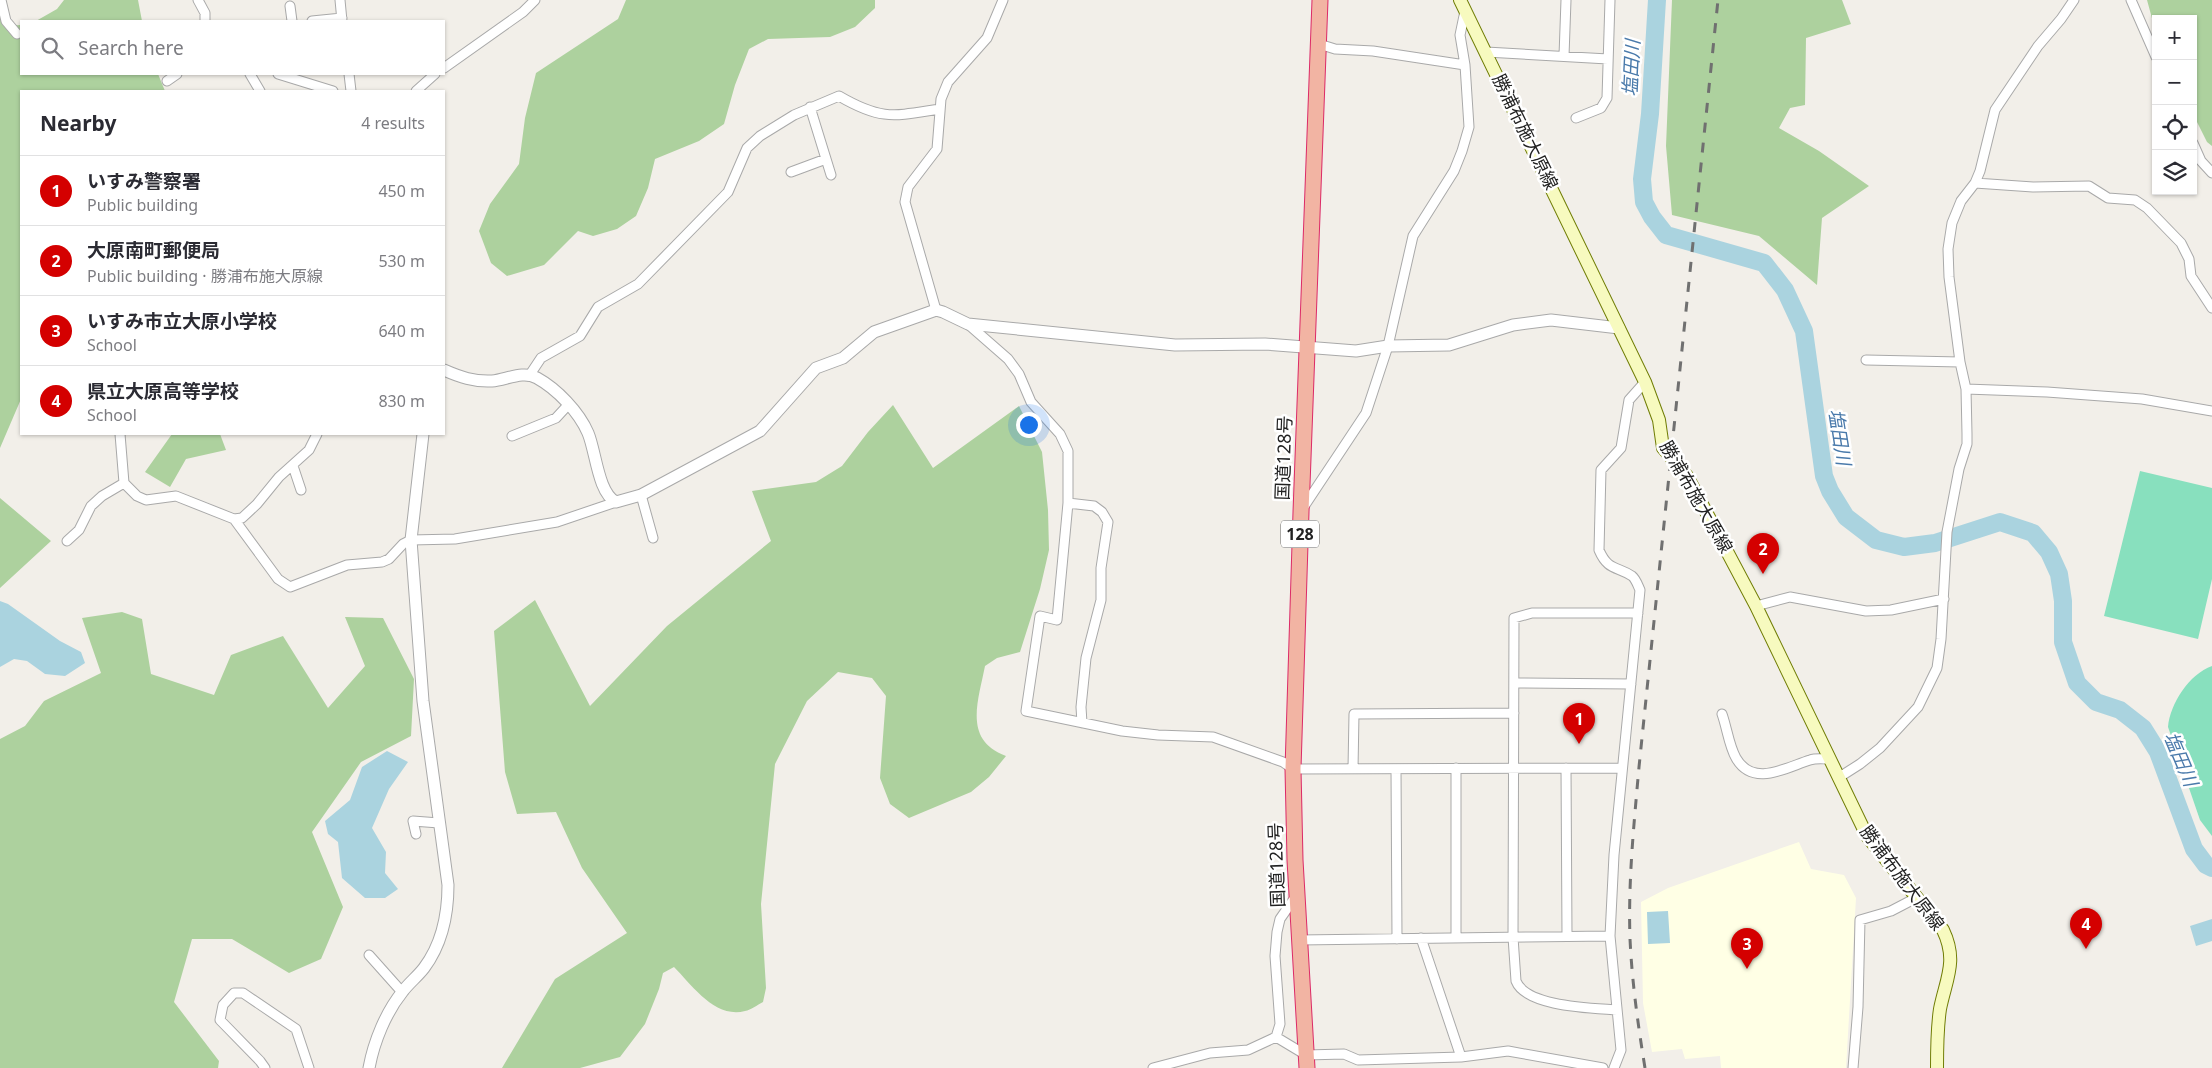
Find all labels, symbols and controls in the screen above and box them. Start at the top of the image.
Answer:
map controls [2152,15,2197,195]
button: + [2152,15,2197,60]
search box [20,20,445,75]
icon: search [38,34,66,62]
text: Search here [78,35,184,61]
water label: 塩田川 [1617,37,1646,97]
button: − [2152,60,2197,105]
street label: 勝浦布施大原線 [1487,70,1564,193]
button: locate [2152,105,2197,150]
text: Nearby [40,109,116,137]
text: 4 results [361,112,425,134]
button: layers [2152,150,2197,195]
text: いすみ警察署 [87,168,201,194]
text: 1 [51,180,61,202]
text: 450 m [378,180,425,202]
text: Public building [87,194,198,216]
text: 大原南町郵便局 [87,237,220,263]
text: 2 [51,250,61,272]
text: 530 m [378,250,425,272]
text: Public building · 勝浦布施大原線 [87,265,323,287]
text: いすみ市立大原小学校 [87,308,277,334]
text: 3 [51,320,61,342]
text: 640 m [378,320,425,342]
text: School [87,334,137,356]
text: 県立大原高等学校 [87,378,239,404]
text: 4 [51,390,61,412]
text: 830 m [378,390,425,412]
text: School [87,404,137,426]
water label: 塩田川 [1823,407,1858,469]
your location [1016,412,1042,438]
street label: 国道128号 [1270,415,1296,501]
street label: 勝浦布施大原線 [1655,436,1739,557]
road number: 128 [1281,520,1319,548]
pin: 2 [1747,533,1779,574]
pin: 1 [1563,703,1595,744]
water label: 塩田川 [2158,728,2205,792]
street label: 勝浦布施大原線 [1855,820,1950,935]
street label: 国道128号 [1263,822,1289,908]
pin: 4 [2070,908,2102,949]
pin: 3 [1731,928,1763,969]

